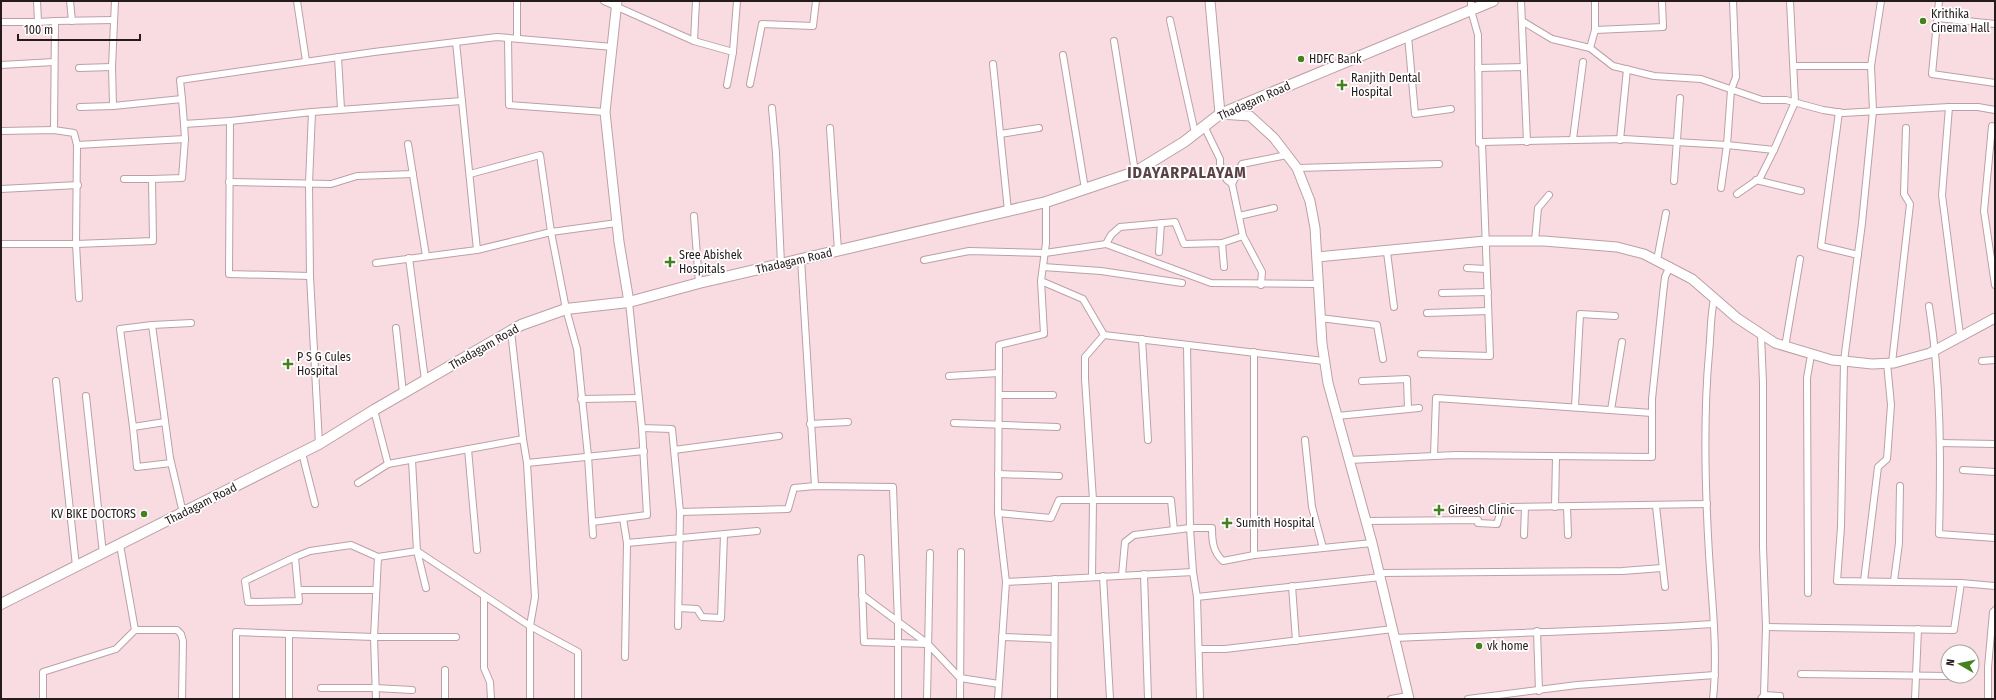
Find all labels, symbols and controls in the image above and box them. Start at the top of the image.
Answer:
place label: Krithika Cinema Hall [1931,7,1990,35]
scale bar [18,16,140,42]
marker: Krithika Cinema Hall [1918,16,1928,26]
text: 100 m [24,23,53,37]
place label: HDFC Bank [1309,52,1362,66]
marker: HDFC Bank [1296,54,1306,64]
place label: Ranjith Dental Hospital [1351,71,1421,99]
street label: Thadagam Road [1215,79,1293,123]
marker: Ranjith Dental Hospital [1336,79,1348,91]
district label: IDAYARPALAYAM [1127,163,1247,182]
street label: Thadagam Road [754,245,834,277]
place label: Sree Abishek Hospitals [679,248,743,276]
marker: Sree Abishek Hospitals [664,256,676,268]
street label: Thadagam Road [447,321,521,373]
place label: P S G Cules Hospital [297,350,351,378]
marker: P S G Cules Hospital [282,358,294,370]
street label: Thadagam Road [163,480,239,528]
place label: Gireesh Clinic [1448,503,1515,517]
marker: Gireesh Clinic [1433,504,1445,516]
place label: KV BIKE DOCTORS [51,507,136,521]
marker: KV BIKE DOCTORS [139,509,149,519]
place label: Sumith Hospital [1236,516,1314,530]
marker: Sumith Hospital [1221,517,1233,529]
place label: vk home [1487,639,1529,653]
marker: vk home [1474,641,1484,651]
north arrow [1940,644,1980,684]
text: N [1944,658,1958,667]

